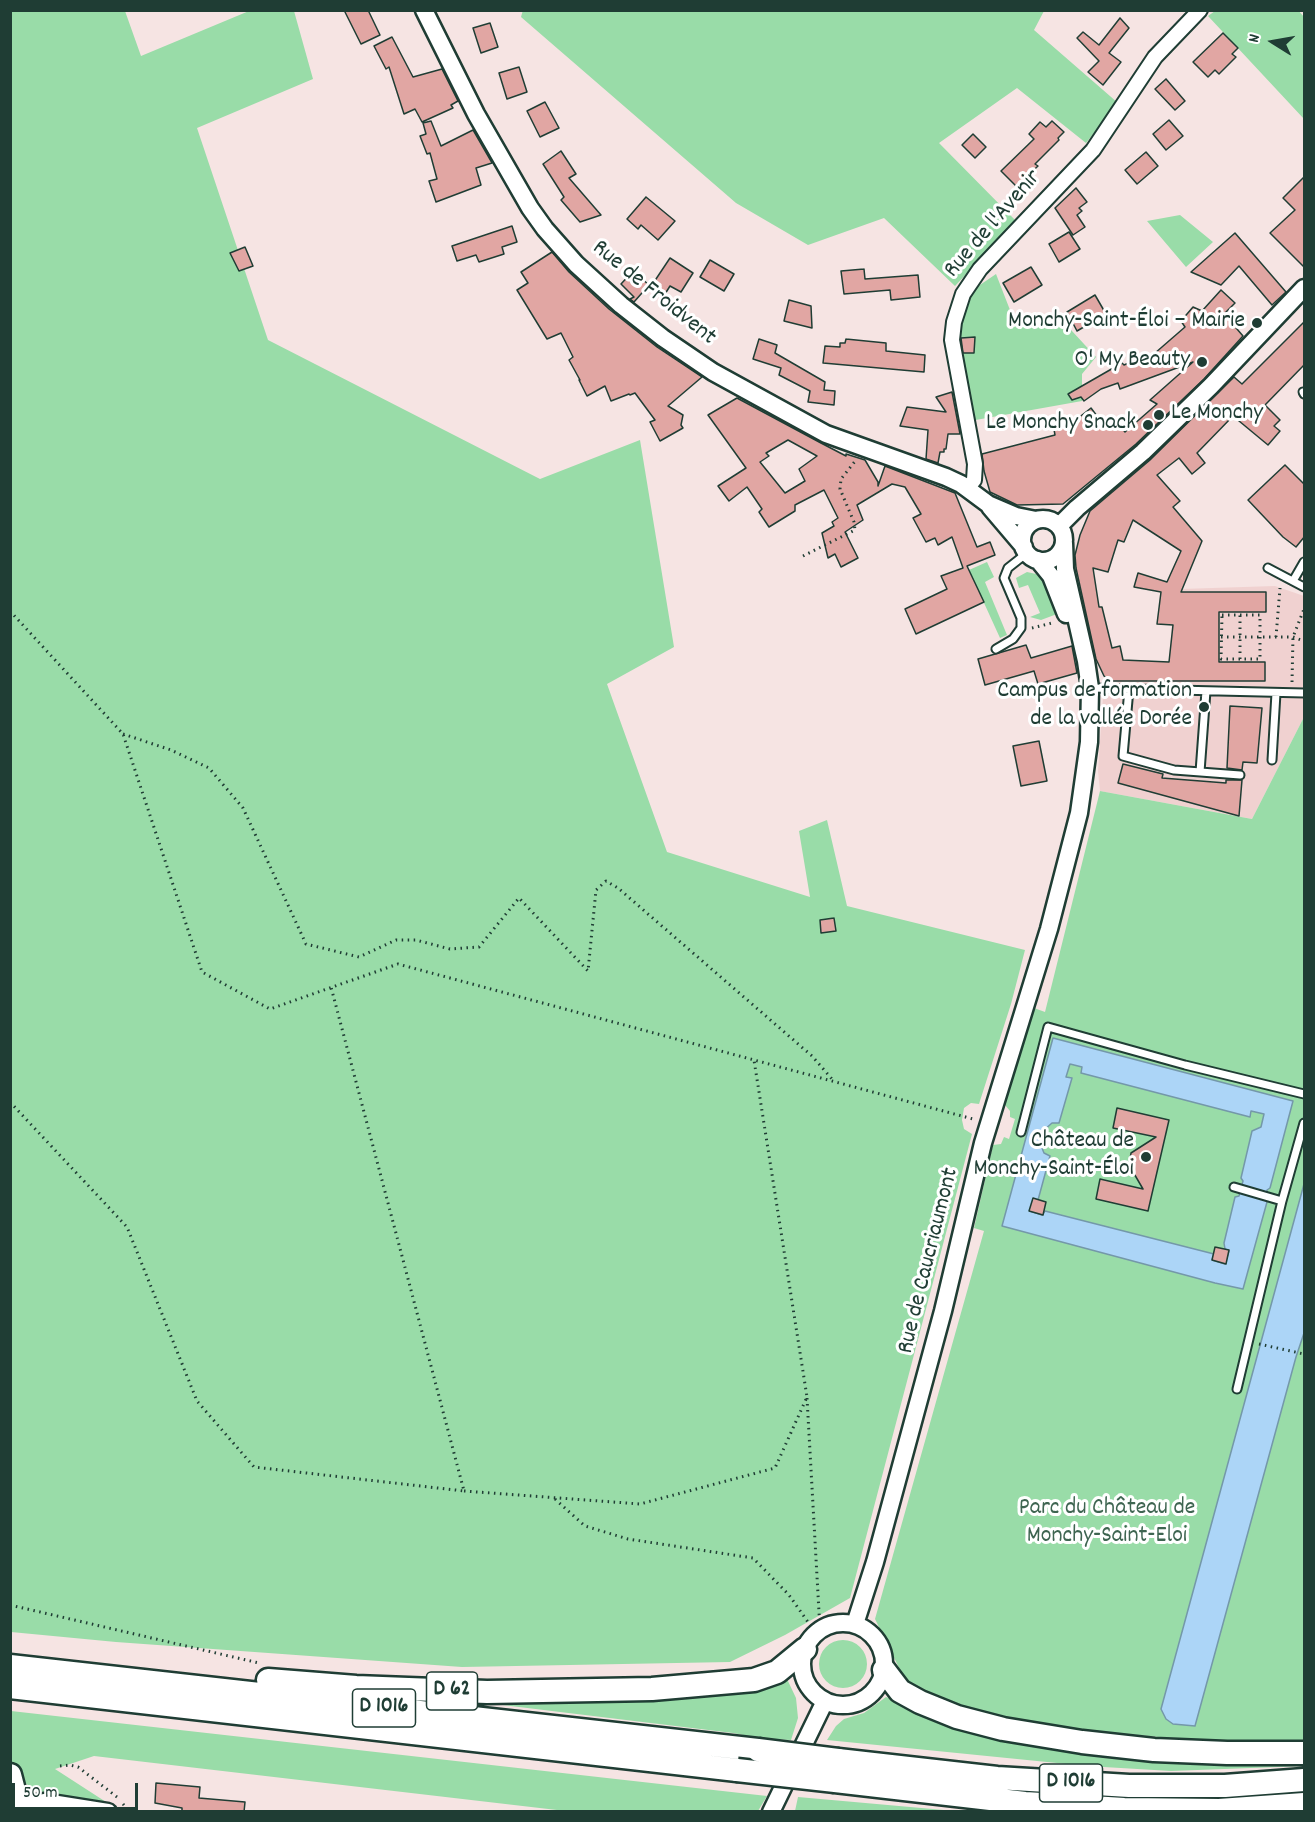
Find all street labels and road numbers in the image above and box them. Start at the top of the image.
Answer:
street label: Rue de l'Avenir [939,165,1049,285]
street label: Rue de Froidvent [585,235,721,353]
street label: Rue de Caucriaumont [893,1165,967,1357]
road number: D 62 [426,1672,478,1710]
road number: D 1016 [352,1689,416,1727]
road number: D 1016 [1040,1764,1102,1802]

